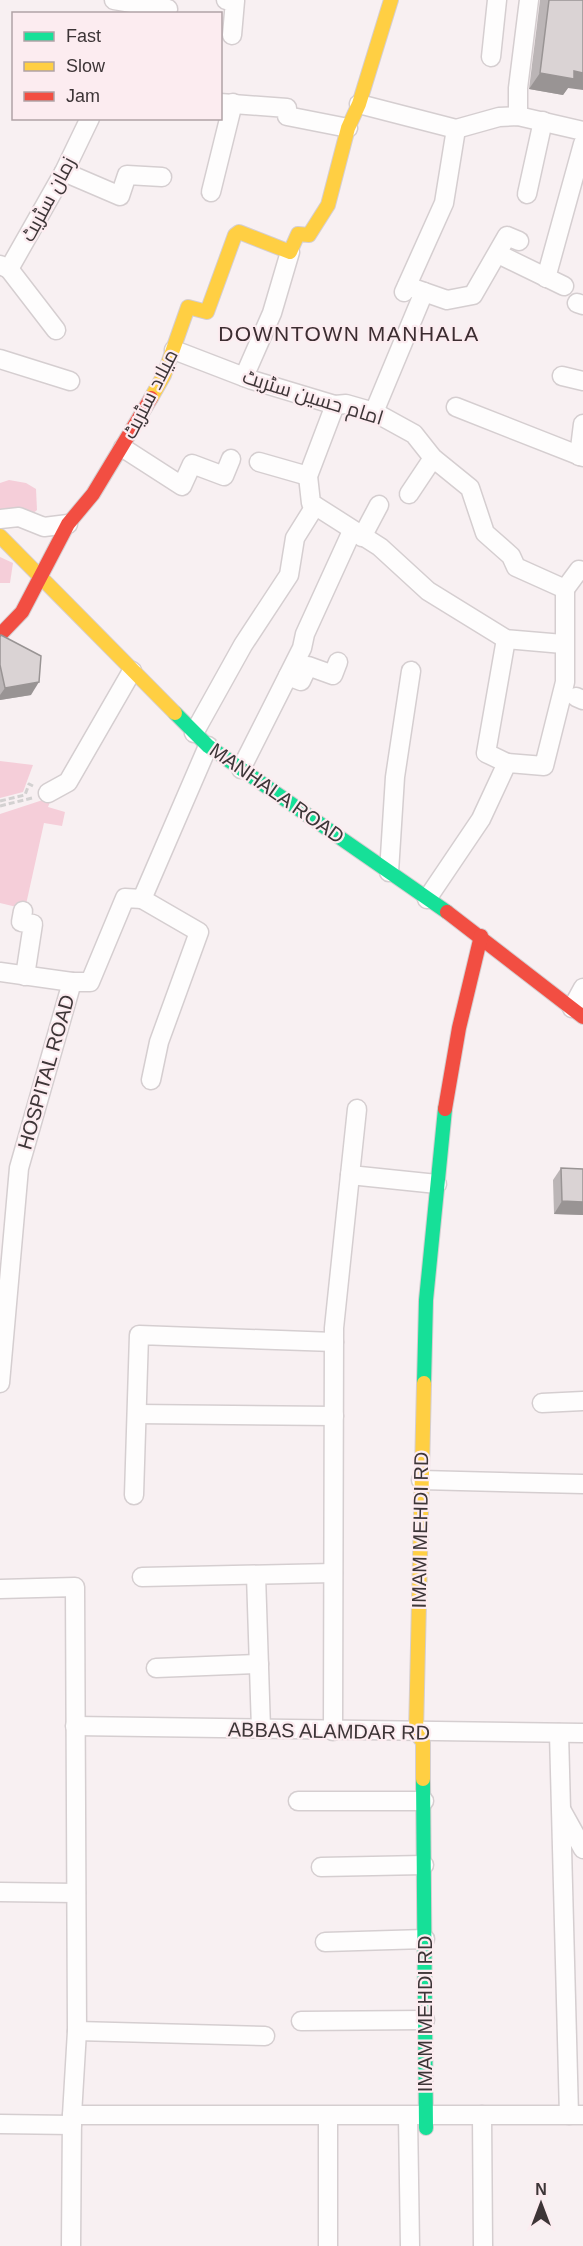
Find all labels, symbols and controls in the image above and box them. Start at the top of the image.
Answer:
legend [12,12,222,120]
text: Fast [66,26,101,46]
text: Slow [66,56,106,76]
text: Jam [66,86,100,106]
street label: زمان سٹریٹ [16,153,81,246]
district label: DOWNTOWN MANHALA [218,322,480,345]
street label: میلاد سٹریٹ [118,346,183,443]
street label: امام حسین سٹریٹ [239,365,386,432]
street label: MANHALA ROAD [206,738,348,848]
street label: HOSPITAL ROAD [13,992,79,1152]
street label: IMAM MEHDI RD [408,1451,432,1609]
street label: ABBAS ALAMDAR RD [228,1718,430,1744]
street label: IMAM MEHDI RD [414,1936,436,2092]
north arrow [511,2174,571,2234]
text: N [535,2181,547,2198]

